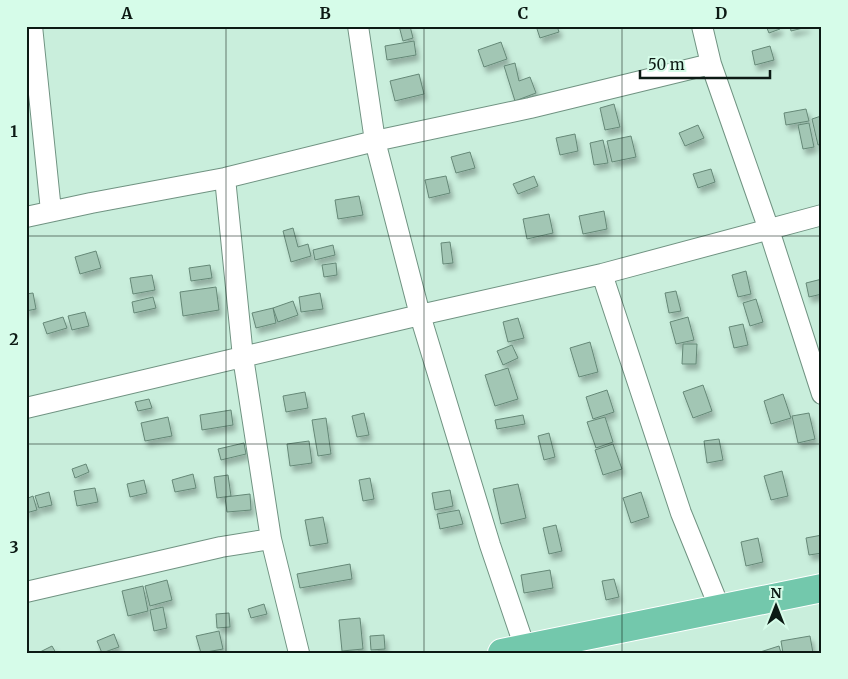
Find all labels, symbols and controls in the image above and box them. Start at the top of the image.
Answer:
text: A [120,3,133,23]
text: B [319,3,331,23]
text: C [518,3,528,23]
text: D [715,3,727,23]
scale bar [640,48,770,80]
text: 50 m [648,55,685,74]
text: 1 [10,121,18,141]
text: 2 [9,329,19,349]
text: 3 [9,537,19,557]
north arrow [750,582,800,632]
text: N [770,584,782,602]

